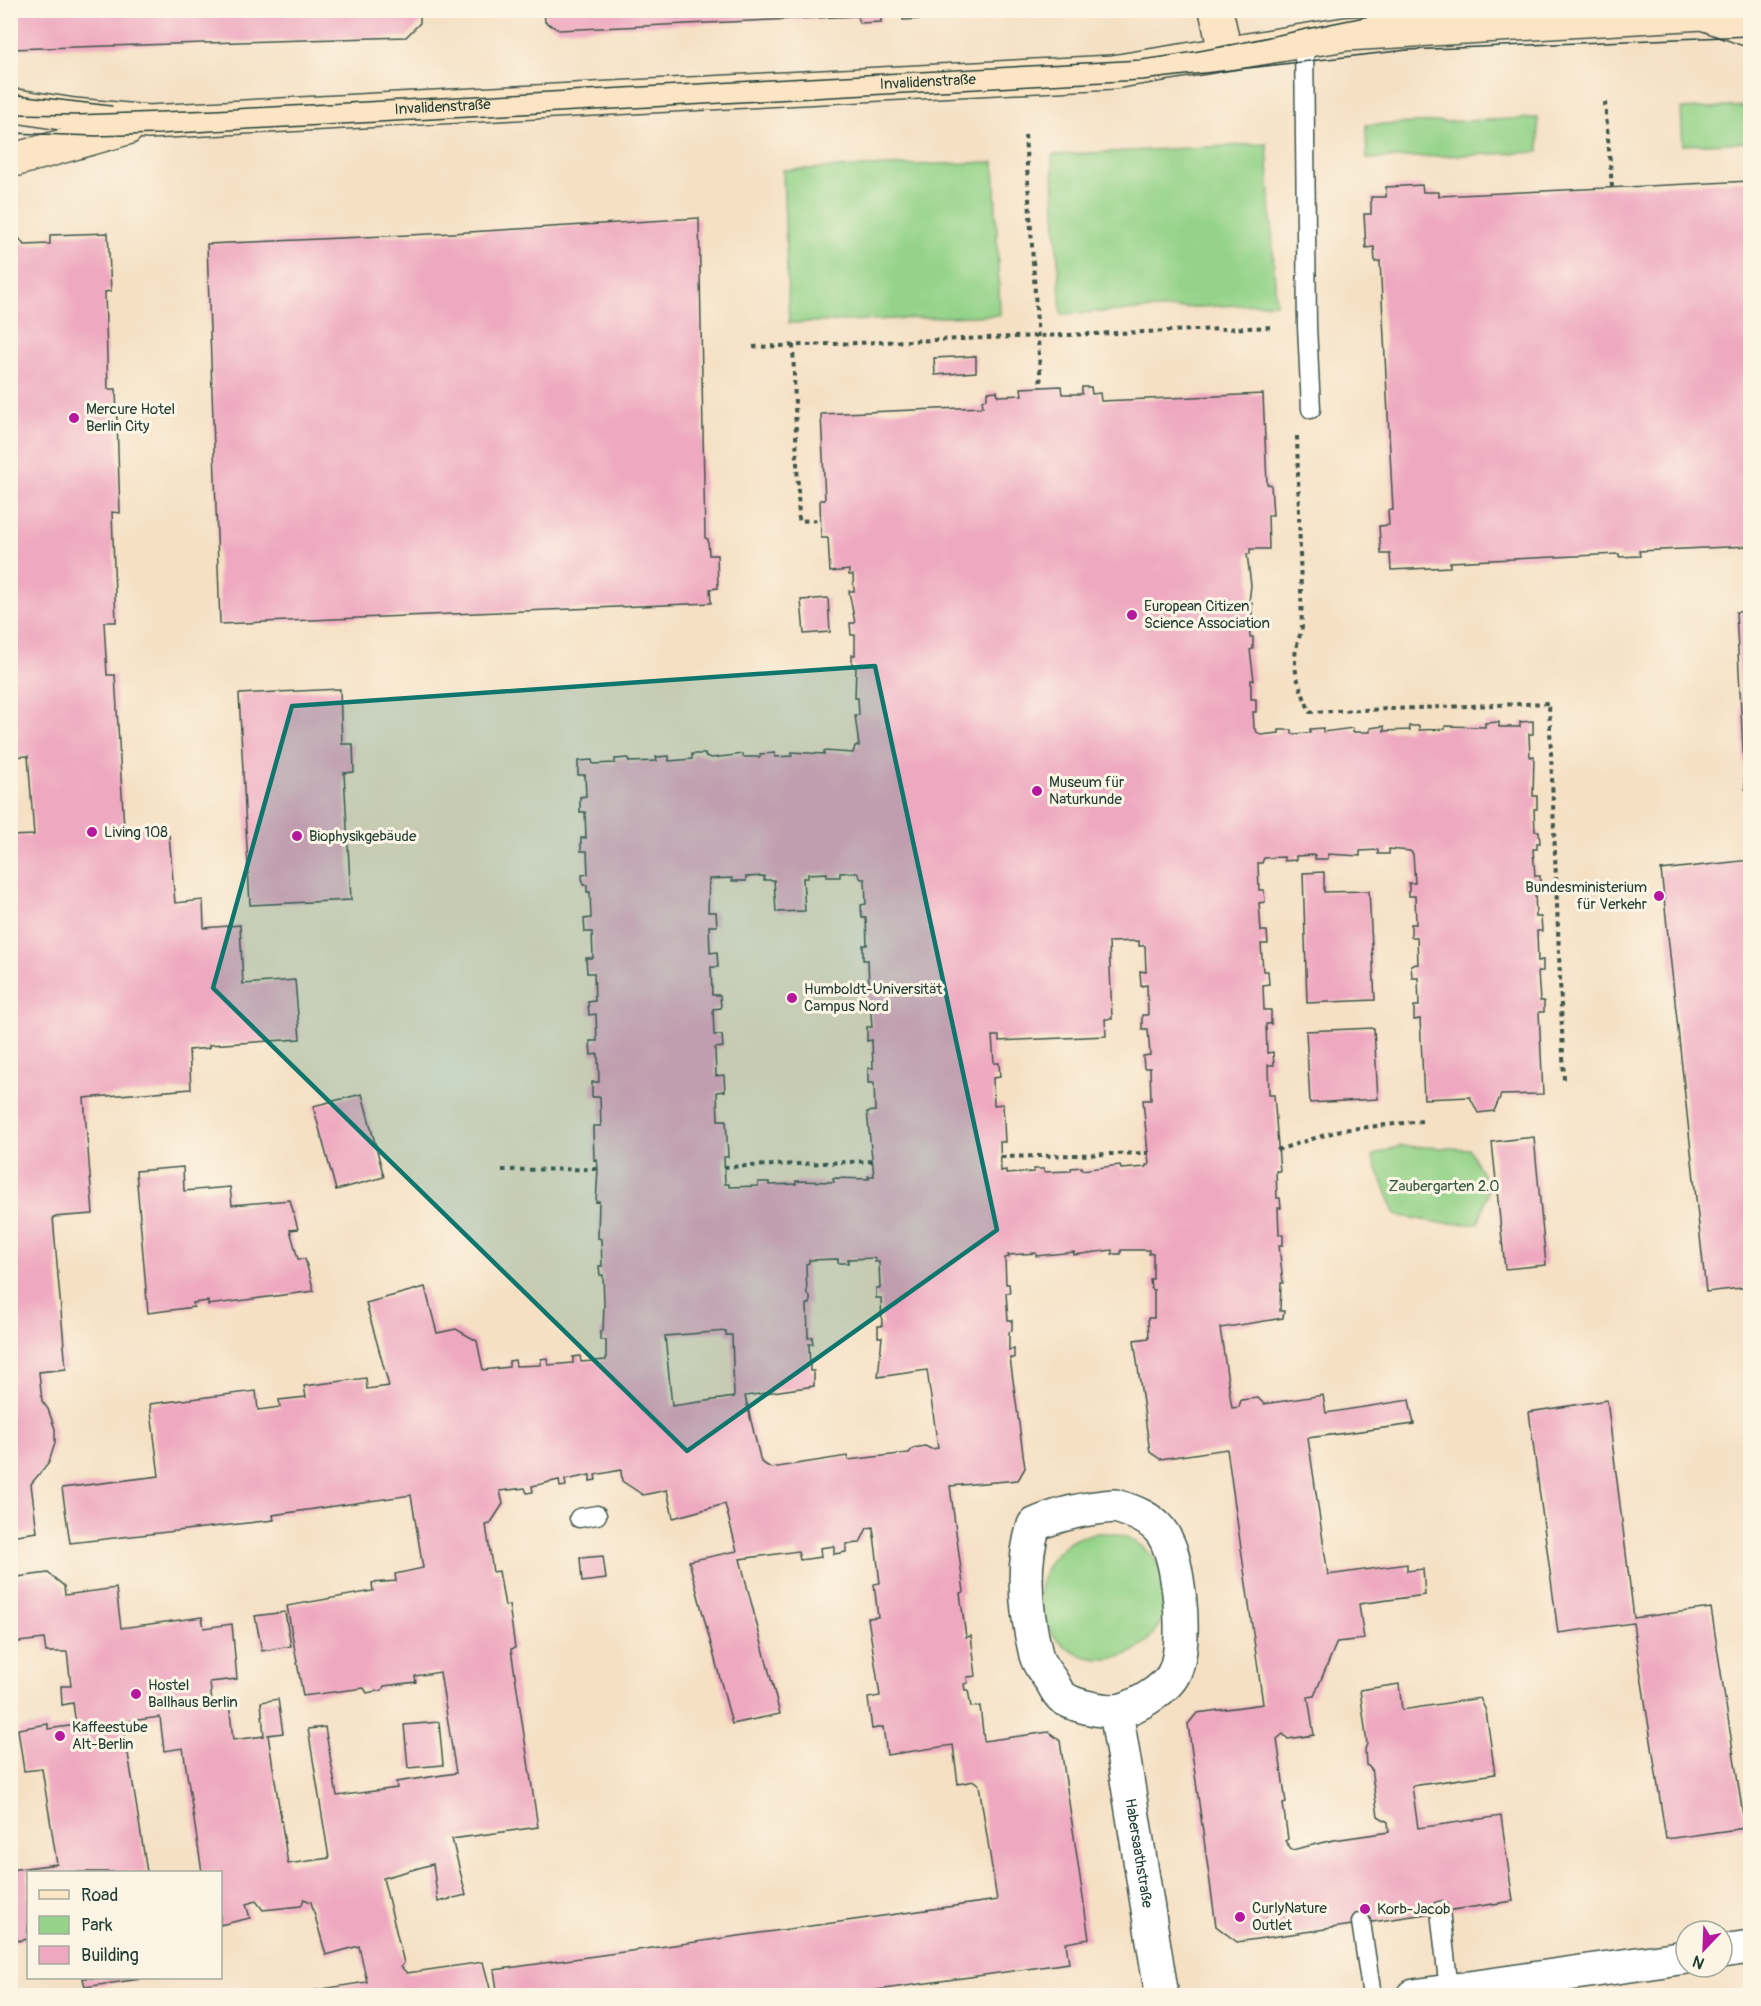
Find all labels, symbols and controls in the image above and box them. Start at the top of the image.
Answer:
street label: Invalidenstraße [879,70,977,94]
street label: Invalidenstraße [394,95,492,119]
place label: Mercure Hotel Berlin City [86,400,175,436]
marker: Mercure Hotel Berlin City [67,411,81,425]
place label: European Citizen Science Association [1144,597,1270,633]
marker: European Citizen Science Association [1125,608,1139,622]
place label: Museum für Naturkunde [1049,773,1125,809]
marker: Museum für Naturkunde [1030,784,1044,798]
place label: Living 108 [104,823,168,842]
marker: Living 108 [85,825,99,839]
place label: Biophysikgebäude [309,827,417,846]
marker: Biophysikgebäude [290,829,304,843]
place label: Bundesministerium für Verkehr [1525,878,1648,914]
marker: Bundesministerium für Verkehr [1652,889,1666,903]
place label: Humboldt-Universität Campus Nord [804,980,943,1016]
marker: Humboldt-Universität Campus Nord [785,991,799,1005]
park label: Zaubergarten 2.0 [1388,1177,1500,1196]
place label: Hostel Ballhaus Berlin [148,1676,238,1712]
marker: Hostel Ballhaus Berlin [129,1687,143,1701]
place label: Kaffeestube Alt-Berlin [72,1718,148,1754]
marker: Kaffeestube Alt-Berlin [53,1729,67,1743]
street label: Habersaathstraße [1121,1797,1157,1910]
legend [27,1871,222,1979]
text: Road [81,1884,118,1907]
place label: CurlyNature Outlet [1252,1899,1327,1935]
place label: Korb-Jacob [1377,1900,1450,1919]
marker: Korb-Jacob [1358,1902,1372,1916]
marker: CurlyNature Outlet [1233,1910,1247,1924]
text: Park [81,1914,113,1937]
north arrow [1674,1919,1734,1979]
text: Building [81,1944,139,1967]
text: N [1689,1950,1707,1973]

